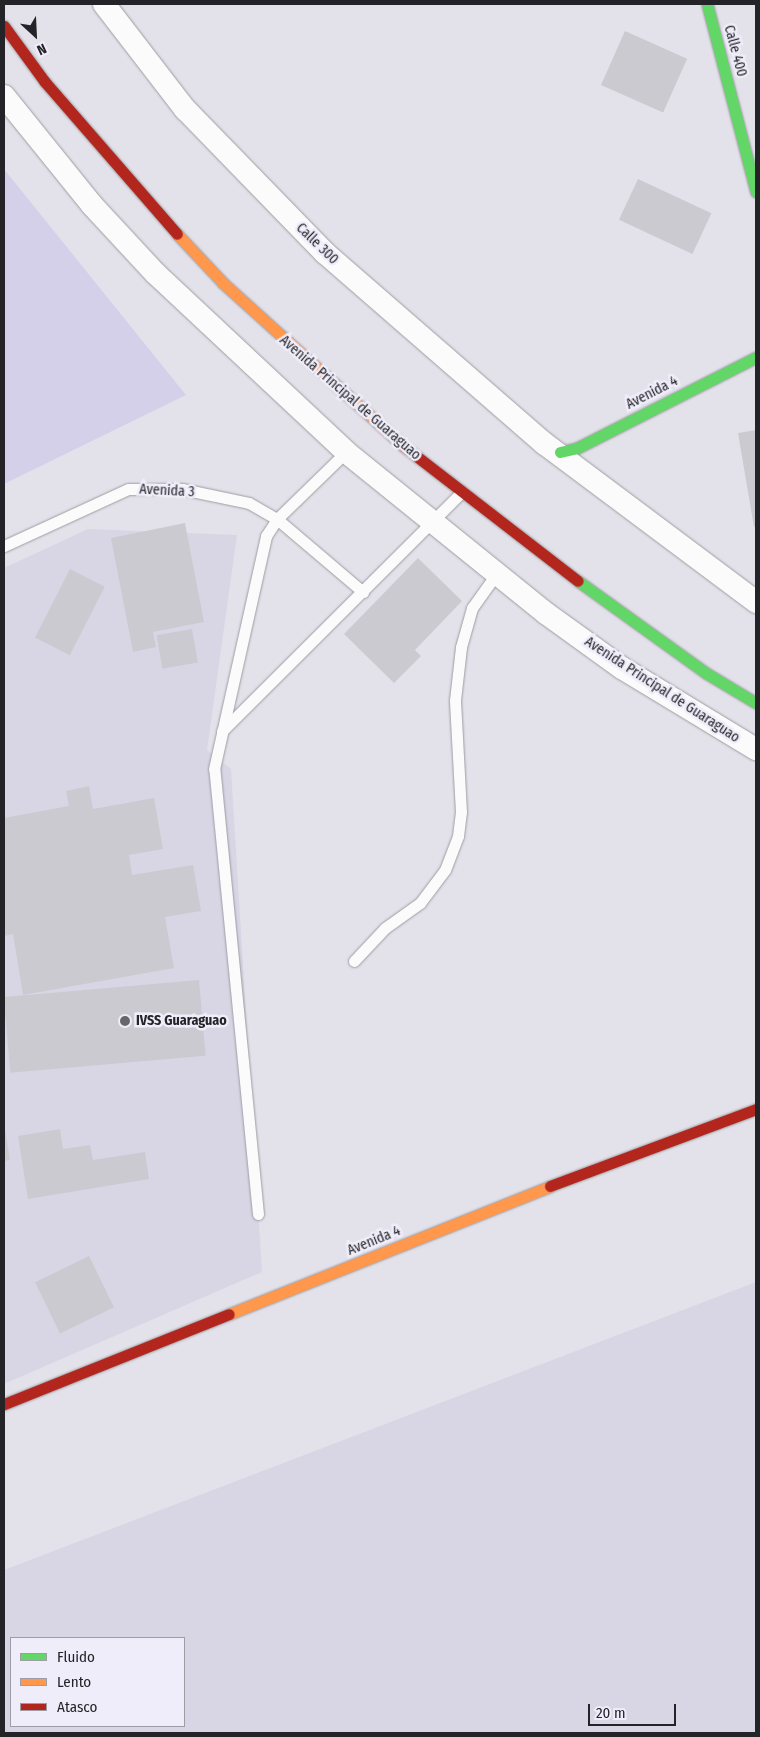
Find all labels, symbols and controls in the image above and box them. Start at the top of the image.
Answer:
north arrow [10,10,60,60]
street label: Calle 400 [720,23,750,79]
text: N [34,40,49,59]
street label: Calle 300 [292,220,342,268]
street label: Avenida Principal de Guaraguao [276,332,424,464]
street label: Avenida 4 [623,373,681,413]
street label: Avenida 3 [139,481,195,501]
street label: Avenida Principal de Guaraguao [581,634,743,746]
place label: IVSS Guaraguao [136,1013,227,1029]
marker: IVSS Guaraguao [118,1014,132,1028]
street label: Avenida 4 [345,1223,403,1259]
legend [10,1637,185,1727]
text: Fluido [57,1648,95,1666]
text: Lento [57,1673,91,1691]
scale bar [590,1694,678,1726]
text: Atasco [57,1698,97,1716]
text: 20 m [596,1704,626,1722]

